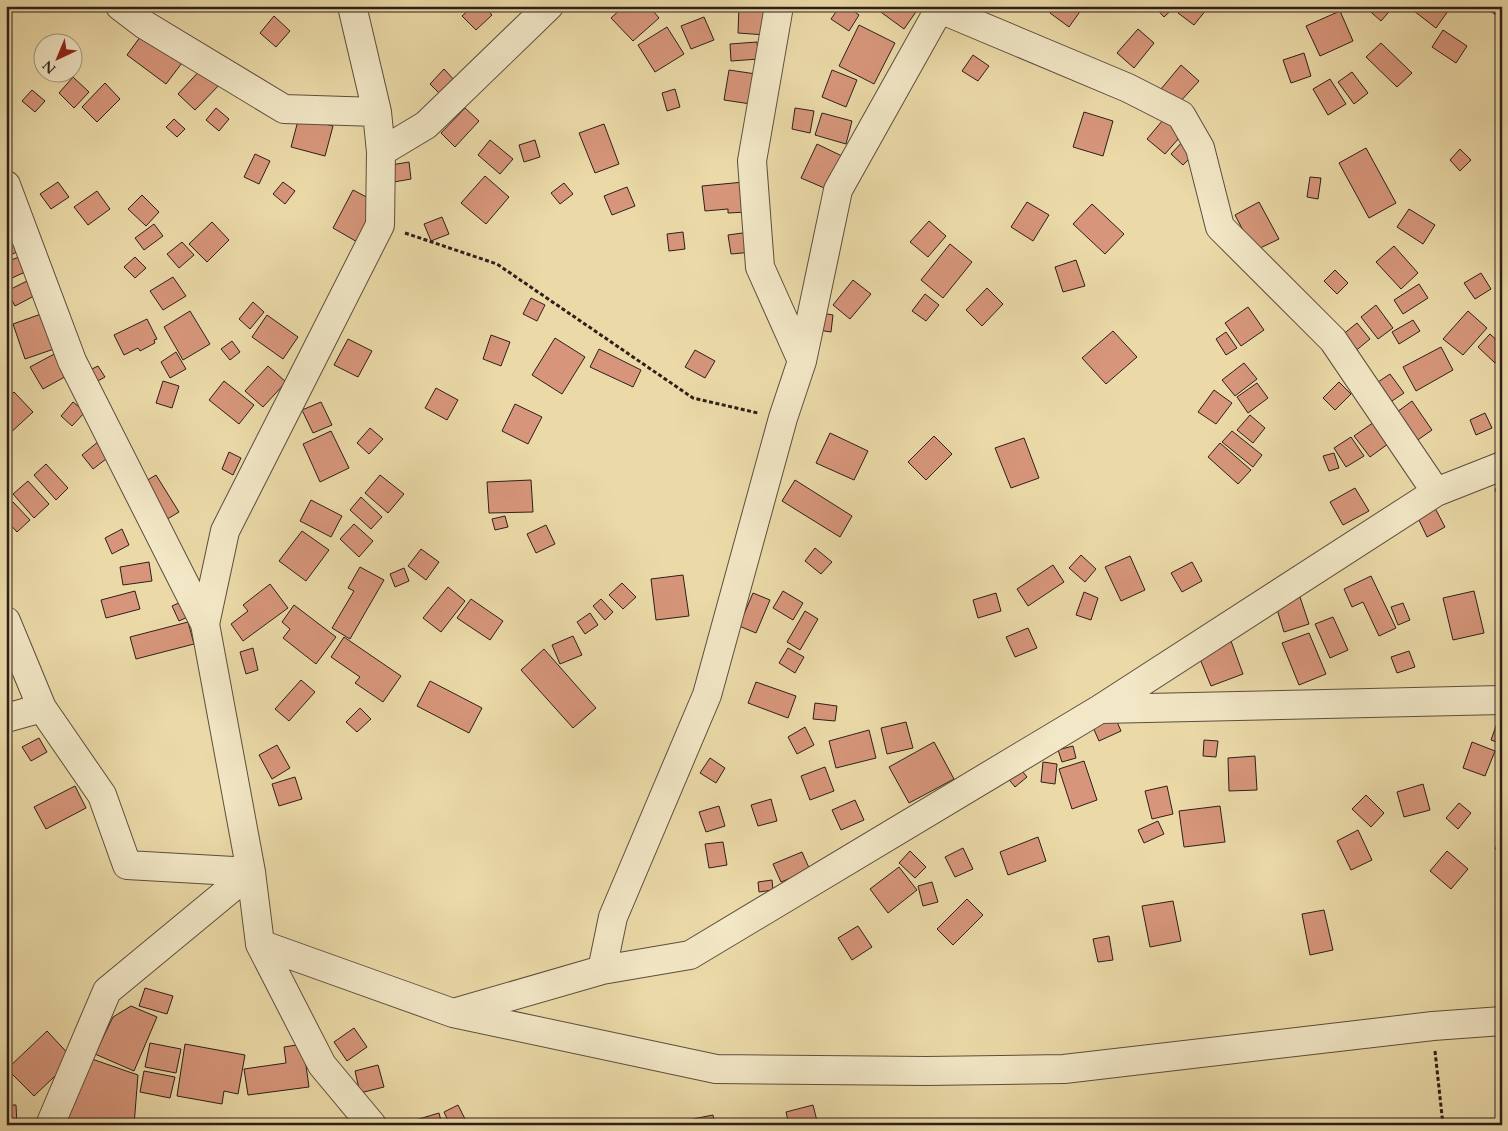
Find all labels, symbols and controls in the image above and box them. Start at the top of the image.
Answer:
north arrow [32,32,82,82]
text: N [38,56,60,78]

